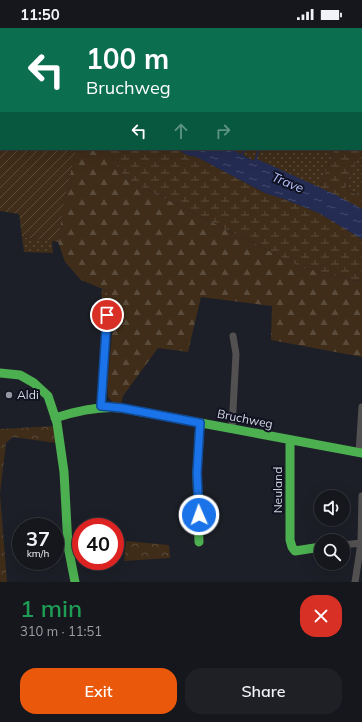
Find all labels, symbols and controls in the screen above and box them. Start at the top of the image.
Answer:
text: 11:50 [20,5,60,24]
text: 100 m [86,41,169,76]
icon: left [20,44,72,96]
text: Bruchweg [86,76,171,99]
icon: left [128,120,150,142]
icon: ahead [170,120,192,142]
icon: right [212,120,234,142]
water label: Trave [270,168,306,196]
pin [90,298,124,332]
icon: arrive [96,304,118,326]
place label: Aldi [17,387,39,402]
marker: Aldi [4,390,14,400]
street label: Bruchweg [216,406,274,431]
street label: Neuland [270,467,285,513]
map controls [314,490,350,570]
button: sound [314,490,350,526]
position arrow [178,494,220,536]
speed limit sign: 40 [72,518,124,570]
text: 37 [26,526,50,551]
button: search [314,534,350,570]
text: km/h [27,547,49,560]
text: 1 min [20,593,82,623]
button: close [300,595,342,637]
text: 310 m · 11:51 [20,623,102,639]
button: Exit [20,668,177,714]
button: Share [185,668,342,714]

